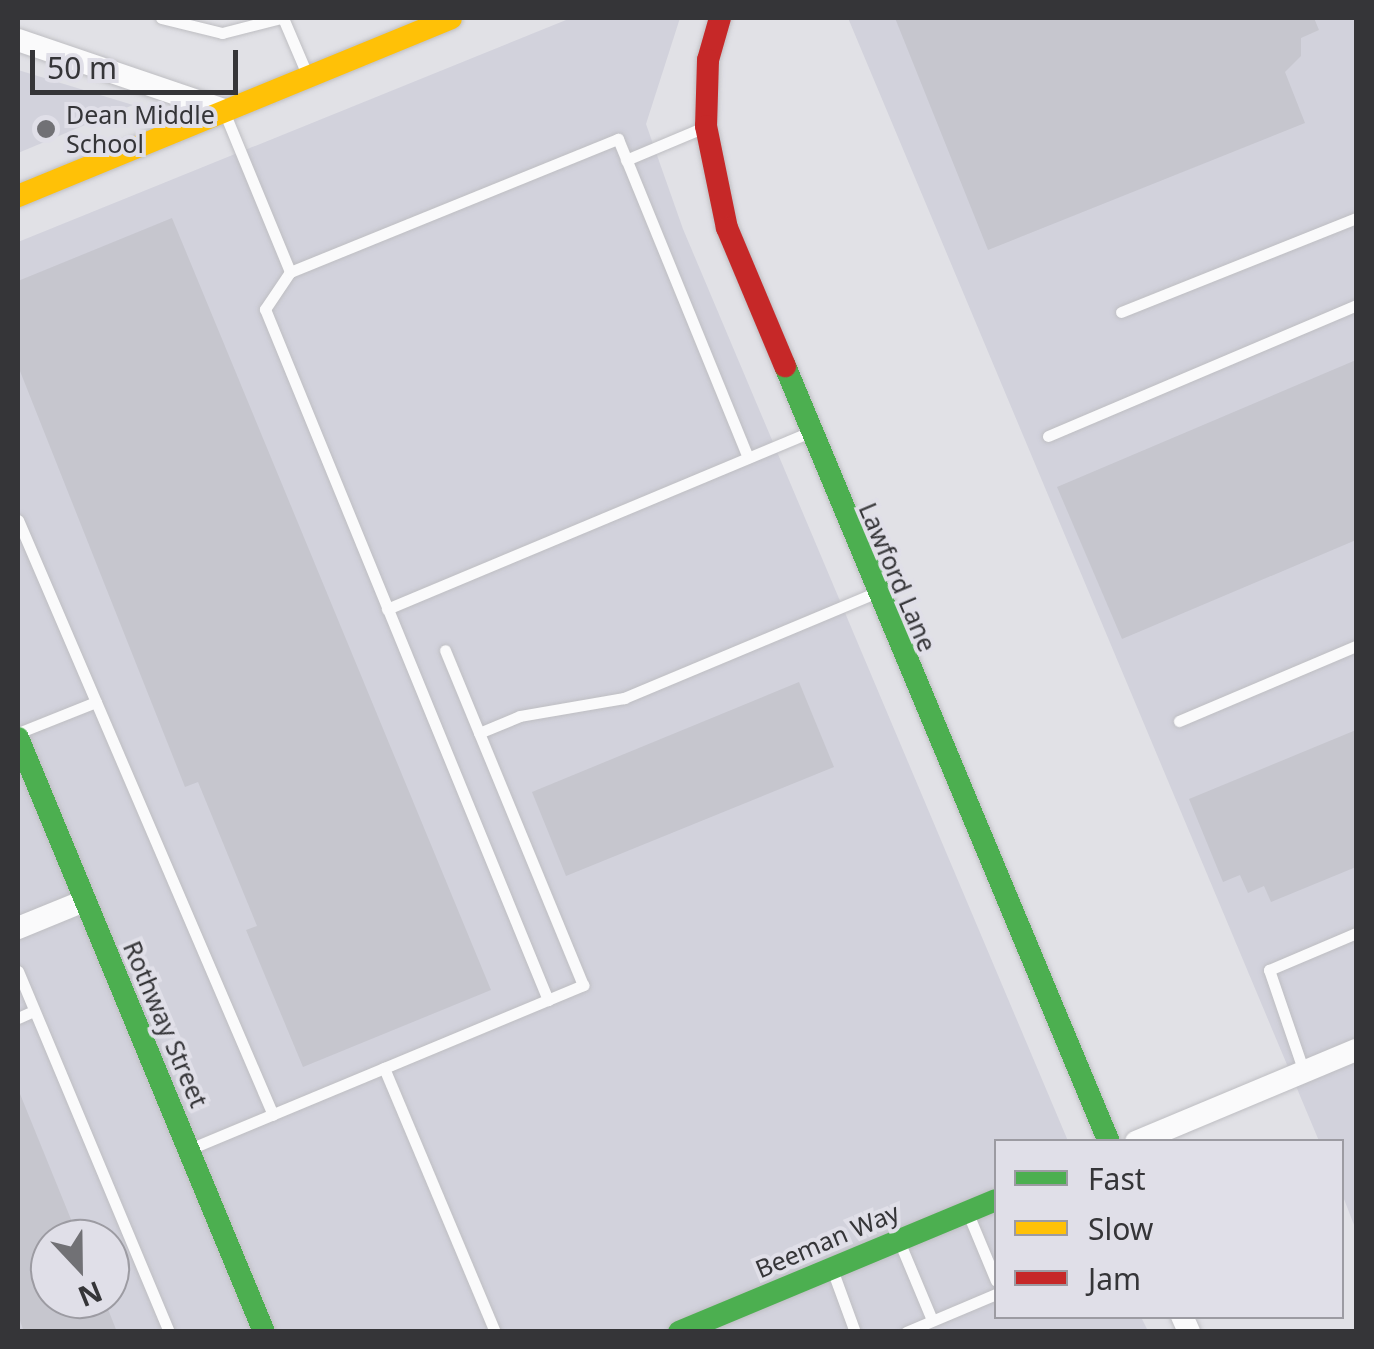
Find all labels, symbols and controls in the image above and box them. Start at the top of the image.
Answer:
scale bar [35,30,242,92]
text: 50 m [47,47,117,88]
place label: Dean Middle School [66,100,215,159]
marker: Dean Middle School [35,118,57,140]
street label: Lawford Lane [853,498,943,656]
street label: Rothway Street [117,936,215,1112]
legend [994,1139,1344,1319]
text: Fast [1088,1158,1146,1199]
street label: Beeman Way [751,1196,903,1284]
text: Slow [1088,1208,1153,1249]
north arrow [30,1219,130,1319]
text: Jam [1088,1258,1141,1299]
text: N [73,1273,108,1317]

